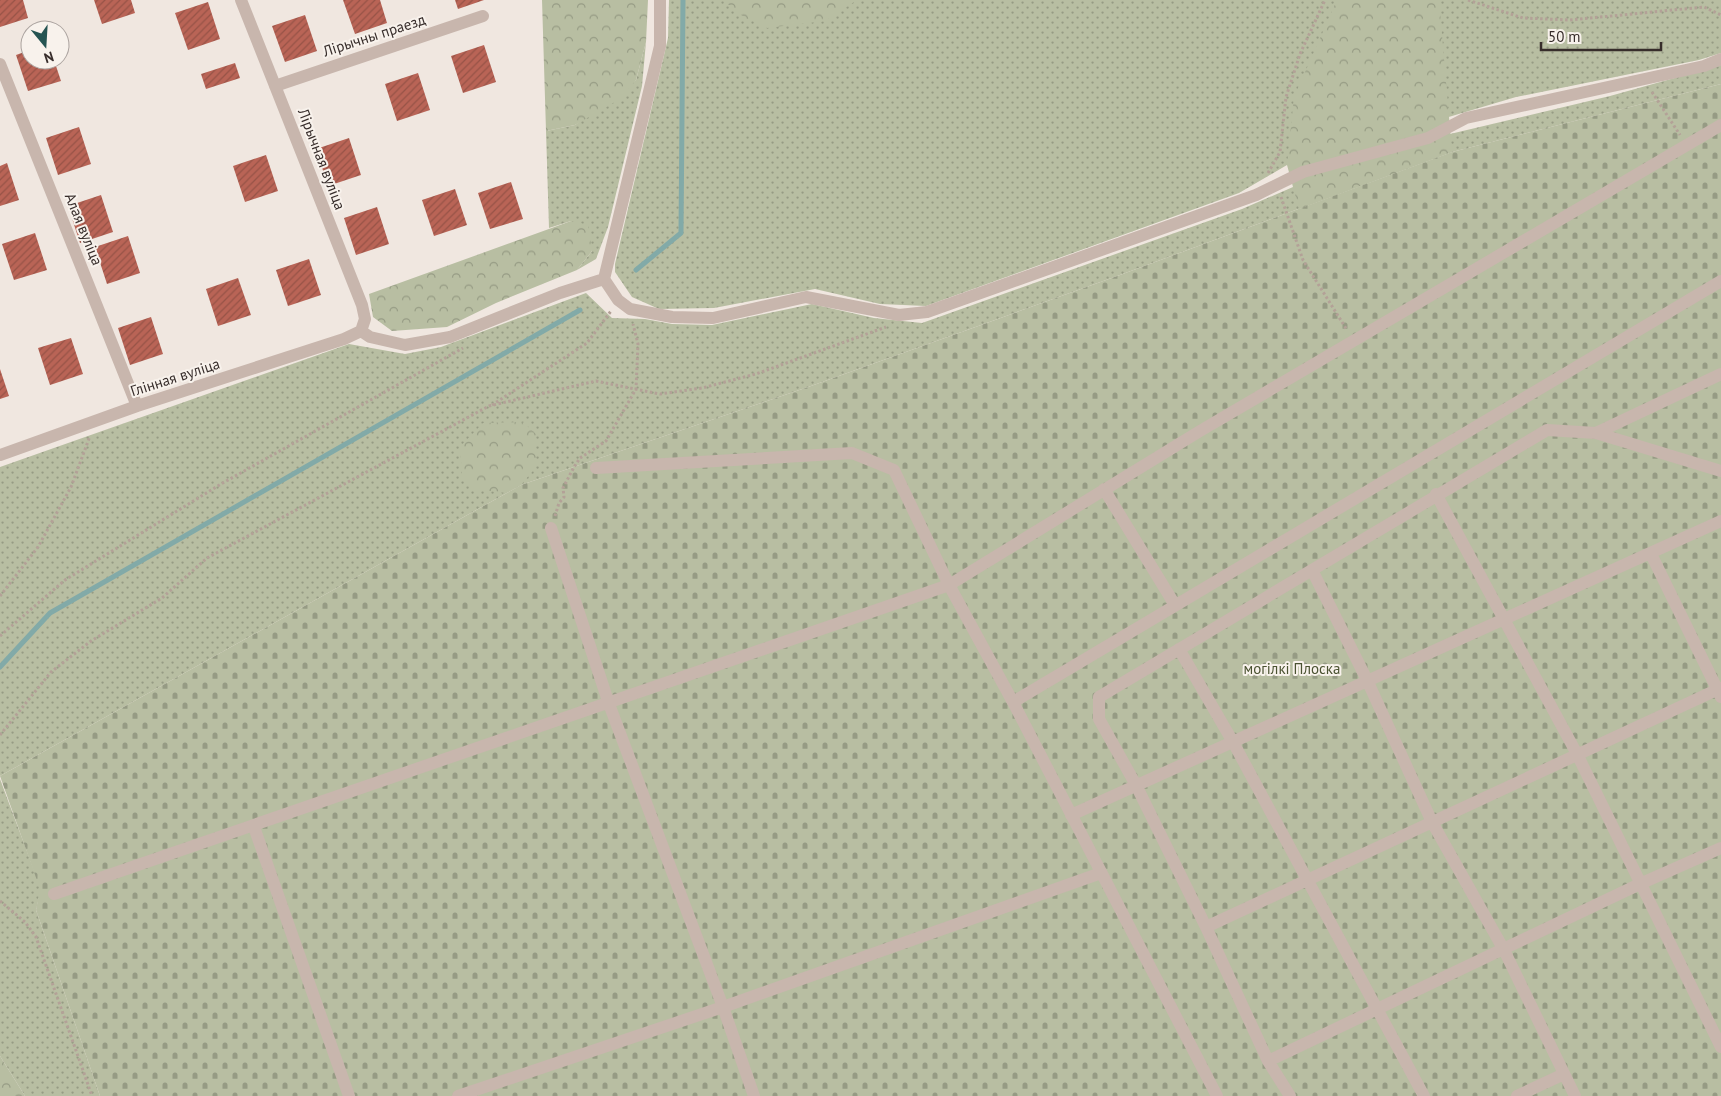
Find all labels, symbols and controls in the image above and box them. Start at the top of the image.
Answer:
street label: Лірычны праезд [319,9,428,61]
north arrow [20,20,70,70]
scale bar [1541,20,1661,52]
text: 50 m [1548,27,1581,46]
text: N [42,47,56,67]
street label: Лірычная вуліца [294,105,350,212]
street label: Алая вуліца [61,190,107,268]
street label: Глінная вуліца [128,354,222,400]
park label: могілкі Плоска [1244,659,1340,678]

